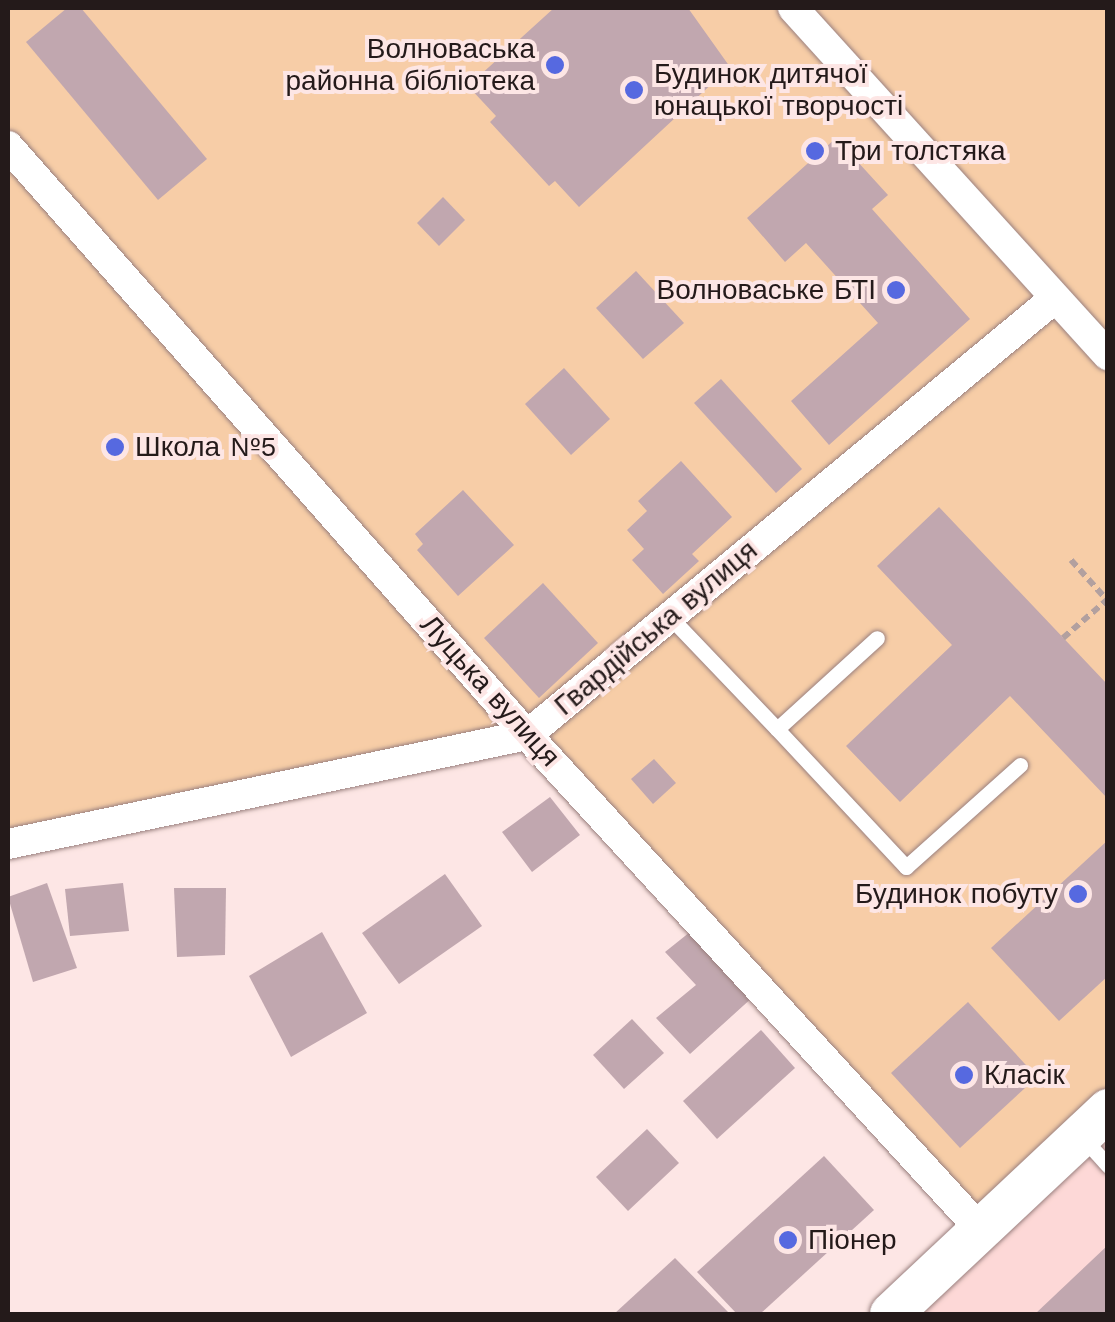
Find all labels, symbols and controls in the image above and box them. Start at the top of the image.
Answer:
place label: Волноваська районна бібліотека [286,32,535,98]
marker: Волноваська районна бібліотека [544,54,566,76]
place label: Будинок дитячої юнацької творчості [654,57,903,123]
marker: Будинок дитячої юнацької творчості [623,79,645,101]
place label: Три толстяка [835,134,1006,168]
marker: Три толстяка [804,140,826,162]
place label: Волноваське БТІ [657,273,876,307]
marker: Волноваське БТІ [885,279,907,301]
place label: Школа №5 [135,430,277,464]
marker: Школа №5 [104,436,126,458]
street label: Гвардійська вулиця [548,533,764,723]
street label: Луцька вулиця [413,608,567,774]
place label: Будинок побуту [855,877,1058,911]
marker: Будинок побуту [1067,883,1089,905]
place label: Класік [984,1058,1065,1092]
marker: Класік [953,1064,975,1086]
place label: Піонер [808,1223,897,1257]
marker: Піонер [777,1229,799,1251]

